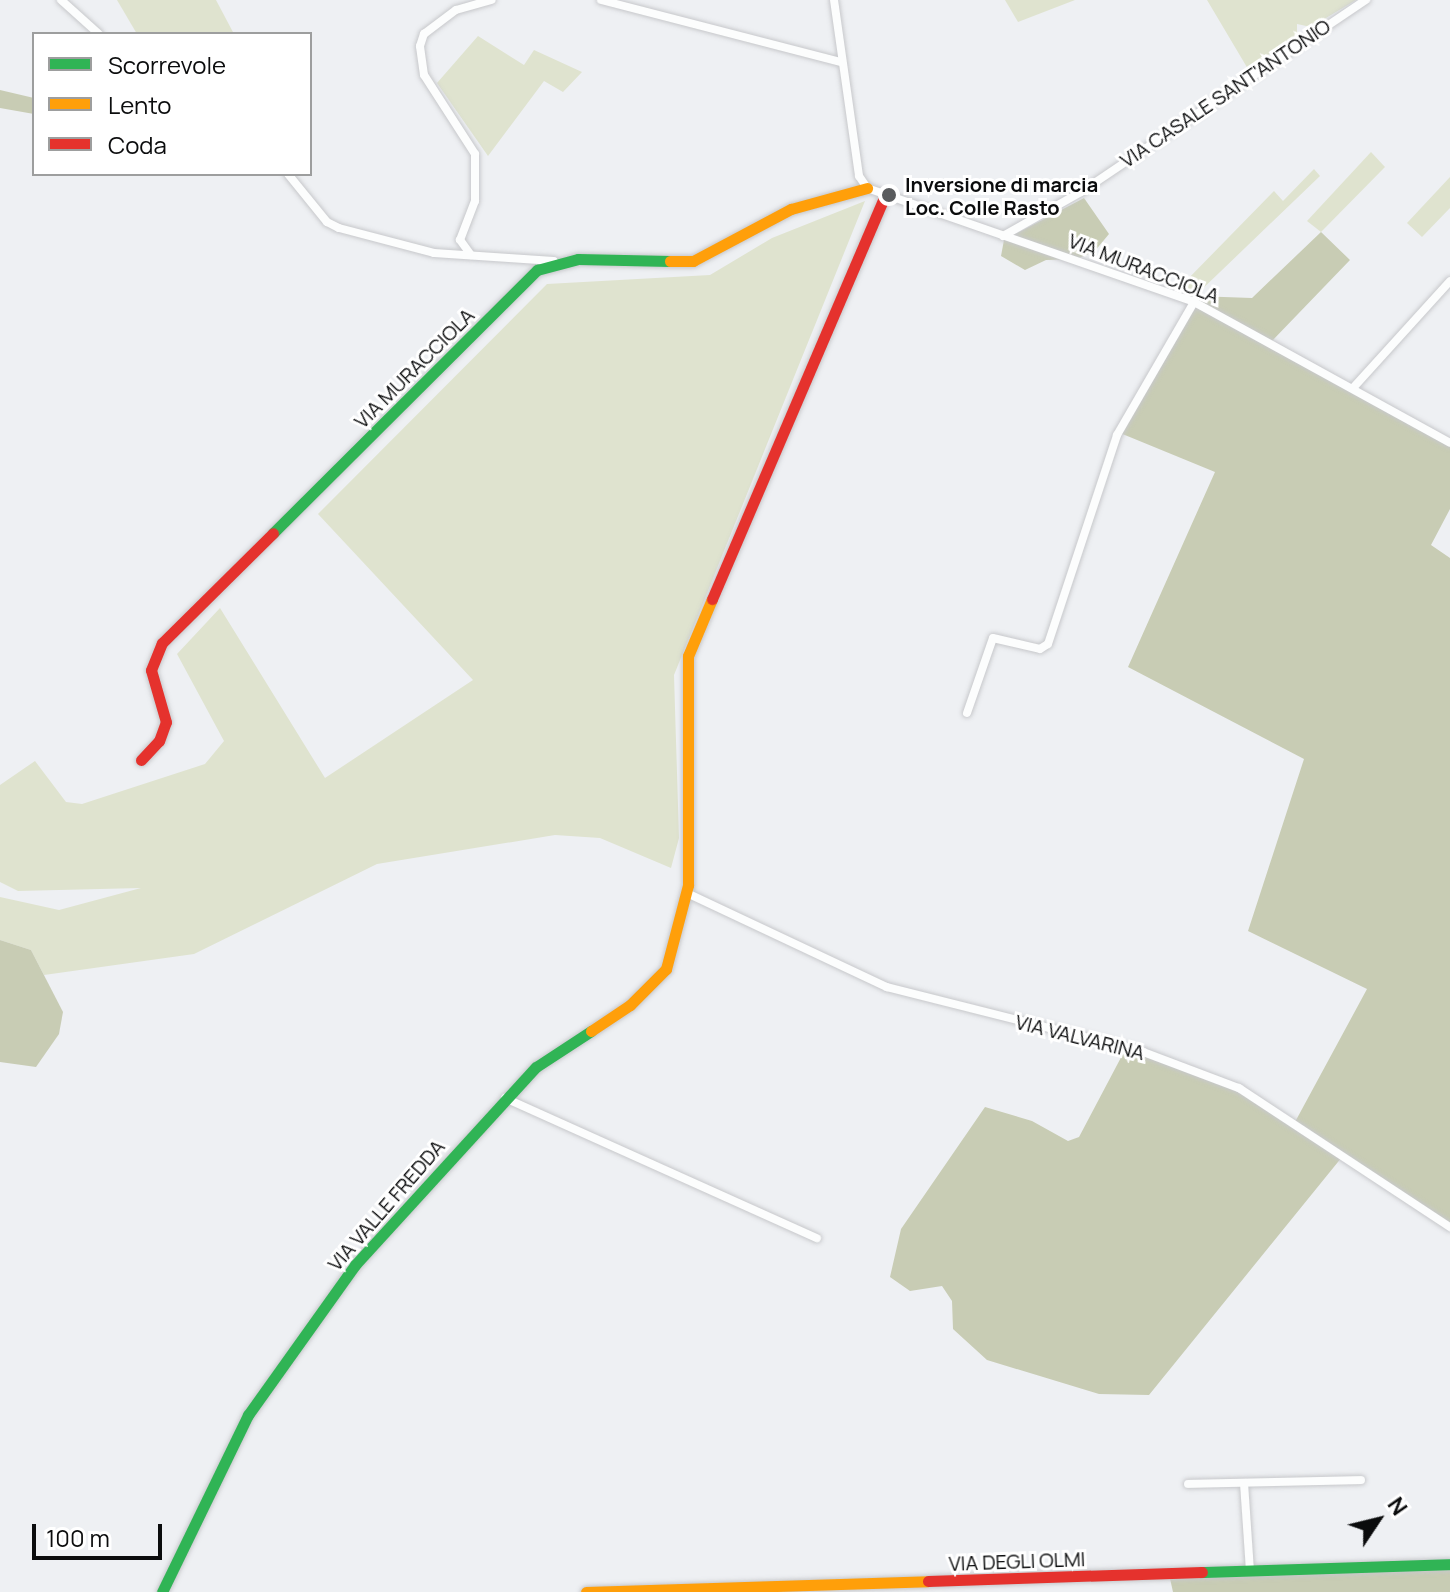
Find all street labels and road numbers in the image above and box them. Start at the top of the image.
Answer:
street label: VIA CASALE SANT'ANTONIO [1115,14,1335,172]
street label: VIA MURACCIOLA [1065,228,1223,308]
street label: VIA MURACCIOLA [349,303,479,433]
street label: VIA VALVARINA [1013,1009,1147,1065]
street label: VIA VALLE FREDDA [323,1135,449,1275]
street label: VIA DEGLI OLMI [948,1547,1086,1575]

